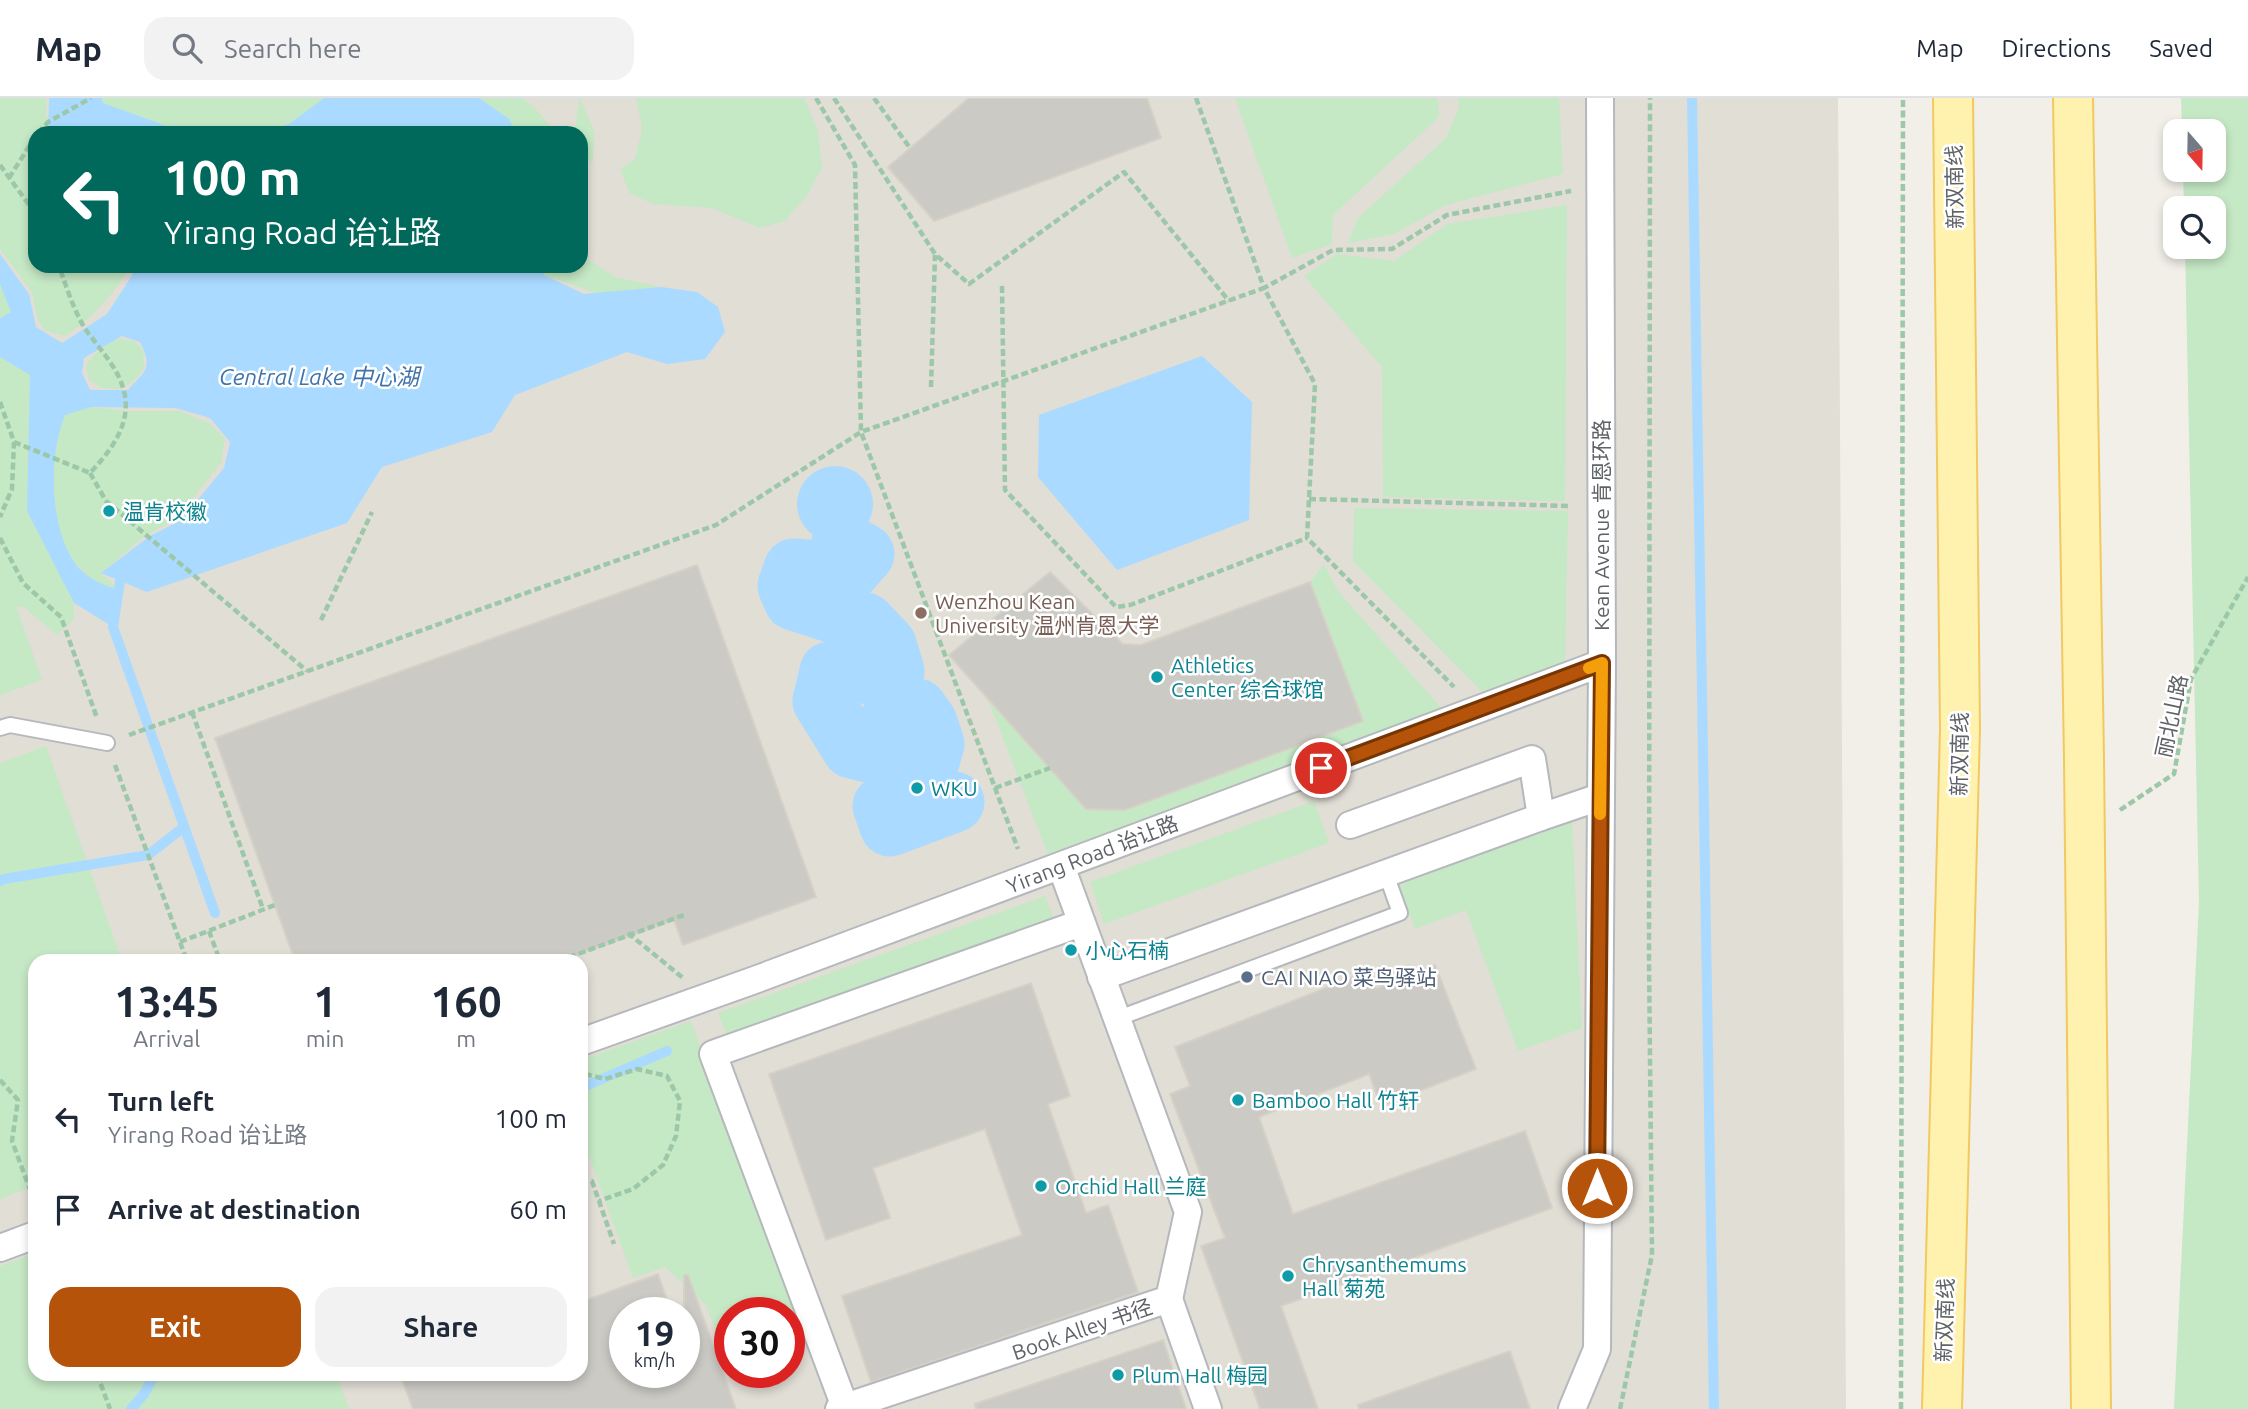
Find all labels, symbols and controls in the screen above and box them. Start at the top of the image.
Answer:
search box [144,17,634,80]
icon: search [168,29,206,67]
text: Map [35,30,102,67]
text: Search here [224,34,362,63]
text: Map [1916,35,1963,62]
text: Directions [2001,35,2111,62]
text: Saved [2149,35,2213,62]
north arrow [2163,119,2226,182]
map controls [2163,119,2226,259]
street label: 新双南线 [1941,145,1967,229]
text: 100 m [164,149,301,204]
icon: left [49,154,140,245]
button: search [2163,196,2226,259]
text: Yirang Road 诒让路 [164,214,441,250]
water label: Central Lake 中心湖 [219,364,422,389]
street label: Kean Avenue 肯恩环路 [1589,419,1613,631]
place label: 温肯校徽 [123,499,207,523]
marker: 温肯校徽 [101,503,117,519]
place label: Wenzhou Kean University 温州肯恩大学 [935,589,1160,637]
marker: Wenzhou Kean University 温州肯恩大学 [913,605,929,621]
place label: Athletics Center 综合球馆 [1171,653,1324,701]
marker: Athletics Center 综合球馆 [1149,669,1165,685]
street label: 丽北山路 [2151,672,2191,760]
street label: 新双南线 [1946,712,1972,796]
pin [1291,738,1351,798]
icon: arrive [1302,749,1340,787]
place label: WKU [931,776,978,800]
marker: WKU [909,780,925,796]
street label: Yirang Road 诒让路 [1003,810,1181,898]
place label: 小心石楠 [1085,938,1169,962]
marker: 小心石楠 [1063,942,1079,958]
place label: CAI NIAO 菜鸟驿站 [1261,965,1437,989]
marker: CAI NIAO 菜鸟驿站 [1239,969,1255,985]
text: 13:45 [114,978,219,1025]
text: 1 [313,978,337,1025]
text: 160 [431,978,502,1025]
text: Arrival [133,1026,200,1051]
text: min [306,1026,344,1051]
text: m [456,1026,476,1051]
text: Turn left [108,1087,214,1116]
place label: Bamboo Hall 竹轩 [1252,1088,1419,1112]
marker: Bamboo Hall 竹轩 [1230,1092,1246,1108]
icon: left [49,1100,87,1138]
text: 100 m [495,1104,567,1133]
text: Yirang Road 诒让路 [108,1122,307,1147]
position arrow [1560,1151,1634,1225]
place label: Orchid Hall 兰庭 [1055,1174,1206,1198]
marker: Orchid Hall 兰庭 [1033,1178,1049,1194]
icon: arrive [49,1191,87,1229]
text: Arrive at destination [108,1195,361,1224]
text: 60 m [509,1195,567,1224]
place label: Chrysanthemums Hall 菊苑 [1302,1252,1467,1300]
marker: Chrysanthemums Hall 菊苑 [1280,1268,1296,1284]
street label: 新双南线 [1931,1278,1957,1362]
button: Exit [49,1287,301,1367]
button: Share [315,1287,567,1367]
street label: Book Alley 书径 [1009,1294,1155,1364]
speed limit sign: 30 [714,1297,805,1388]
text: 19 [635,1313,674,1353]
text: km/h [634,1350,675,1370]
place label: Plum Hall 梅园 [1132,1363,1268,1387]
marker: Plum Hall 梅园 [1110,1367,1126,1383]

